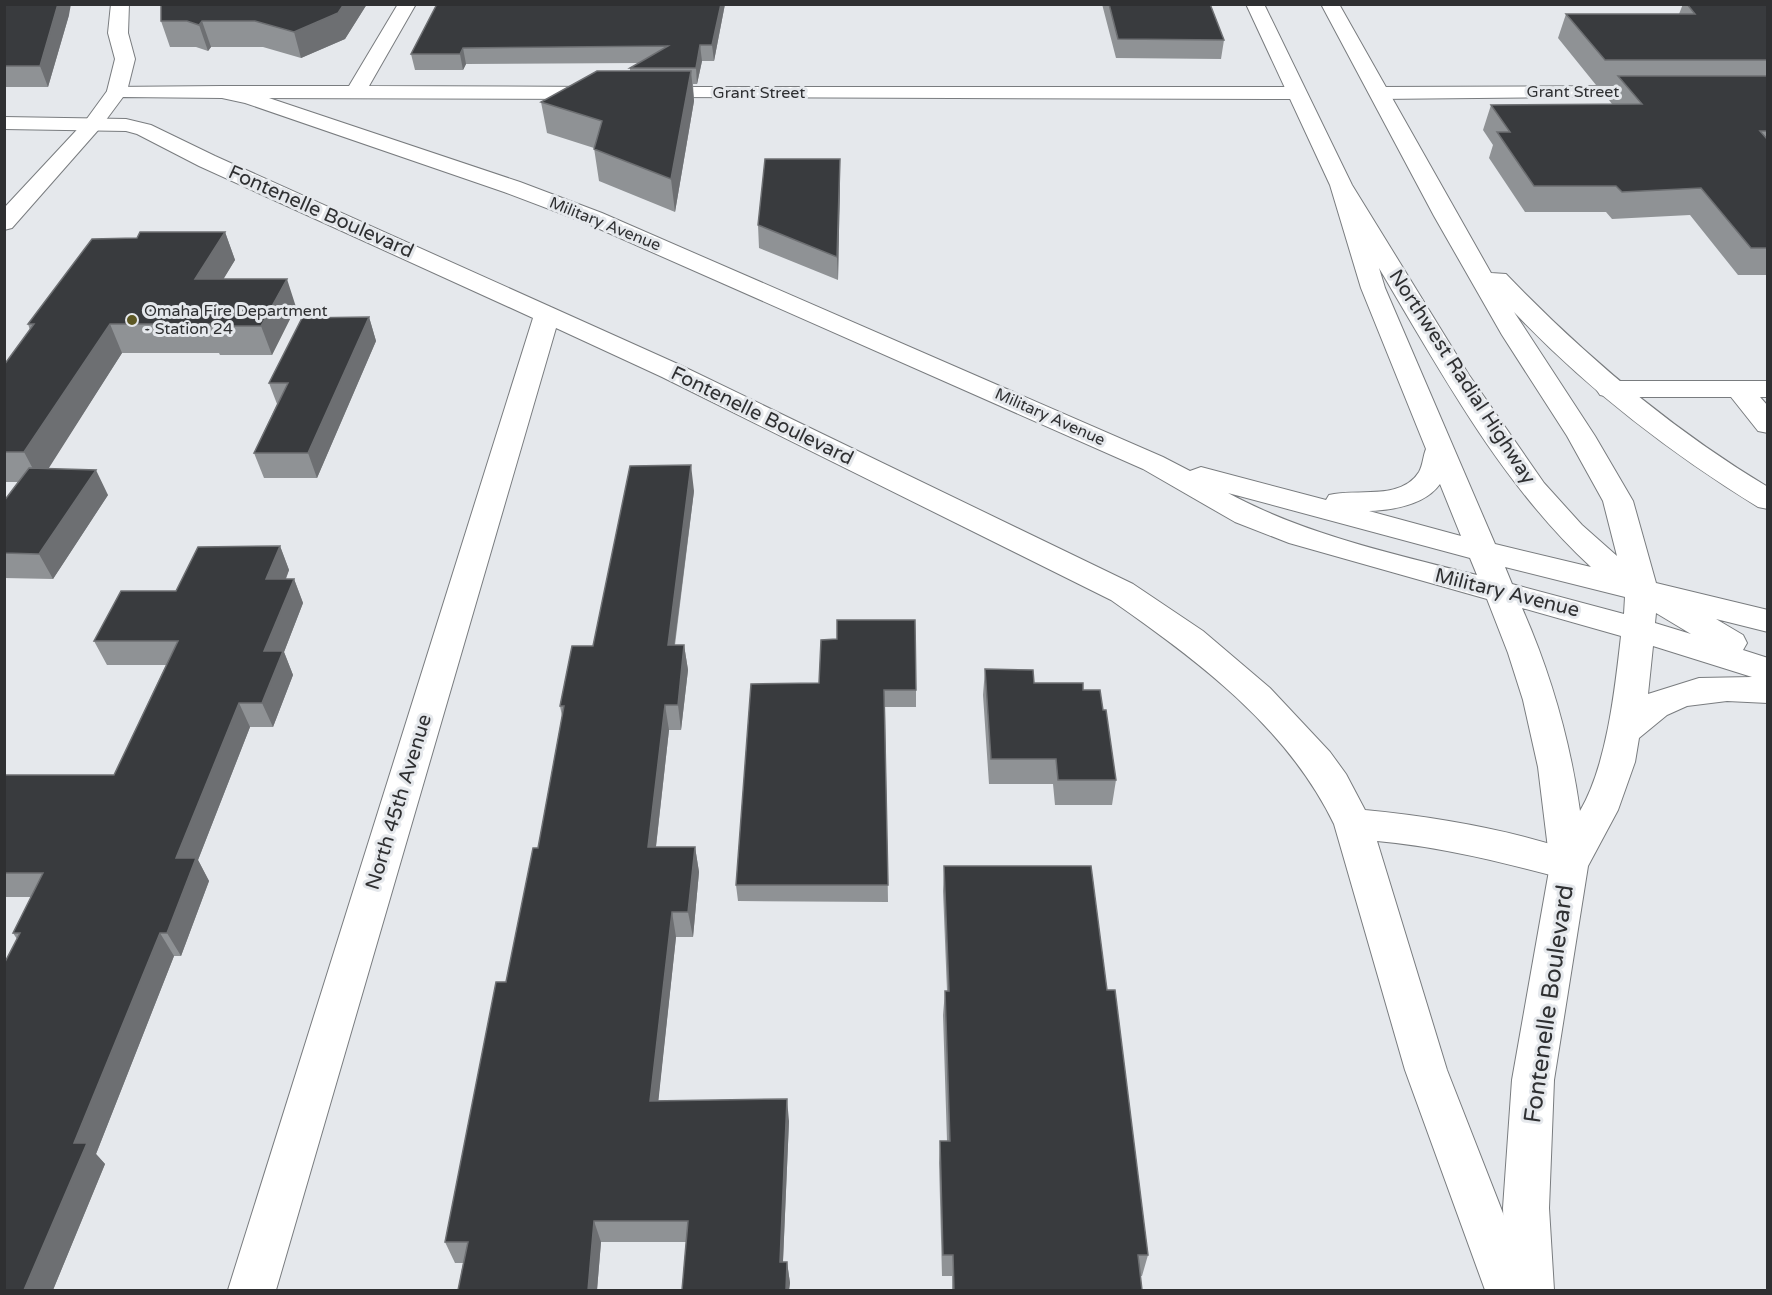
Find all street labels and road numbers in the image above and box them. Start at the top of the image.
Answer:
street label: Grant Street [1527,82,1619,102]
street label: Grant Street [713,83,805,103]
street label: Fontenelle Boulevard [225,160,417,264]
street label: Military Avenue [546,193,664,255]
street label: Northwest Radial Highway [1384,265,1541,489]
street label: Fontenelle Boulevard [667,361,857,471]
street label: Military Avenue [992,384,1108,450]
street label: Military Avenue [1432,563,1582,623]
street label: North 45th Avenue [361,711,437,893]
street label: Fontenelle Boulevard [1518,883,1580,1125]

